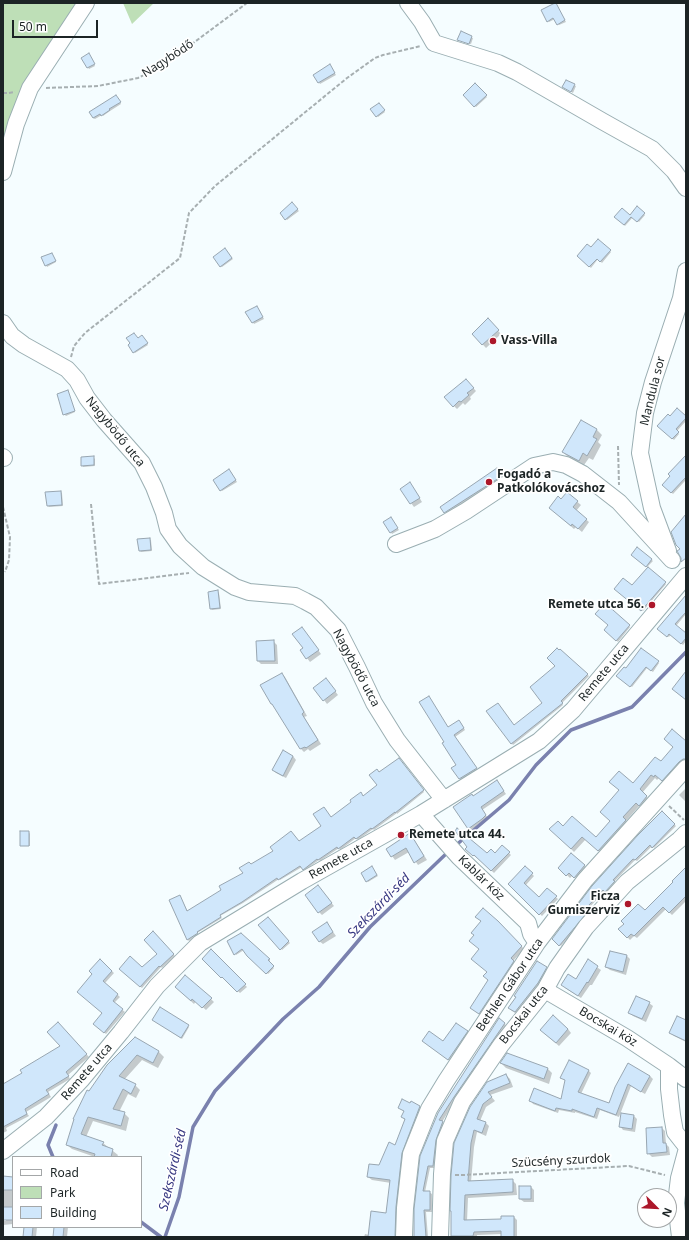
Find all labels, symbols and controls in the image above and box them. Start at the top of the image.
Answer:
scale bar [14,12,100,38]
text: 50 m [19,18,47,35]
street label: Nagybödő [139,37,197,81]
place label: Vass-Villa [501,334,557,348]
marker: Vass-Villa [488,336,498,346]
street label: Mandula sor [637,355,669,427]
street label: Nagybödő utca [82,394,148,470]
place label: Fogadó a Patkolókovácshoz [497,468,605,496]
marker: Fogadó a Patkolókovácshoz [484,477,494,487]
place label: Remete utca 56. [548,598,644,612]
marker: Remete utca 56. [647,600,657,610]
street label: Nagybödő utca [329,627,383,709]
street label: Remete utca [576,641,632,705]
place label: Remete utca 44. [409,828,505,842]
marker: Remete utca 44. [396,830,406,840]
street label: Remete utca [307,836,375,882]
street label: Kablár köz [455,852,507,904]
water label: Szekszárdi-séd [344,871,414,941]
place label: Ficza Gumiszerviz [547,890,620,918]
marker: Ficza Gumiszerviz [623,899,633,909]
street label: Bethlen Gábor utca [474,936,546,1034]
street label: Bocskai utca [497,983,551,1047]
street label: Bocskai köz [576,1004,640,1050]
street label: Remete utca [58,1041,116,1103]
water label: Szekszárdi-séd [156,1128,190,1212]
street label: Szücsény szurdok [511,1151,611,1171]
legend [12,1156,142,1228]
text: Road [50,1164,79,1181]
text: Park [50,1184,75,1201]
north arrow [637,1188,677,1228]
text: Building [50,1204,97,1221]
text: N [659,1206,676,1220]

